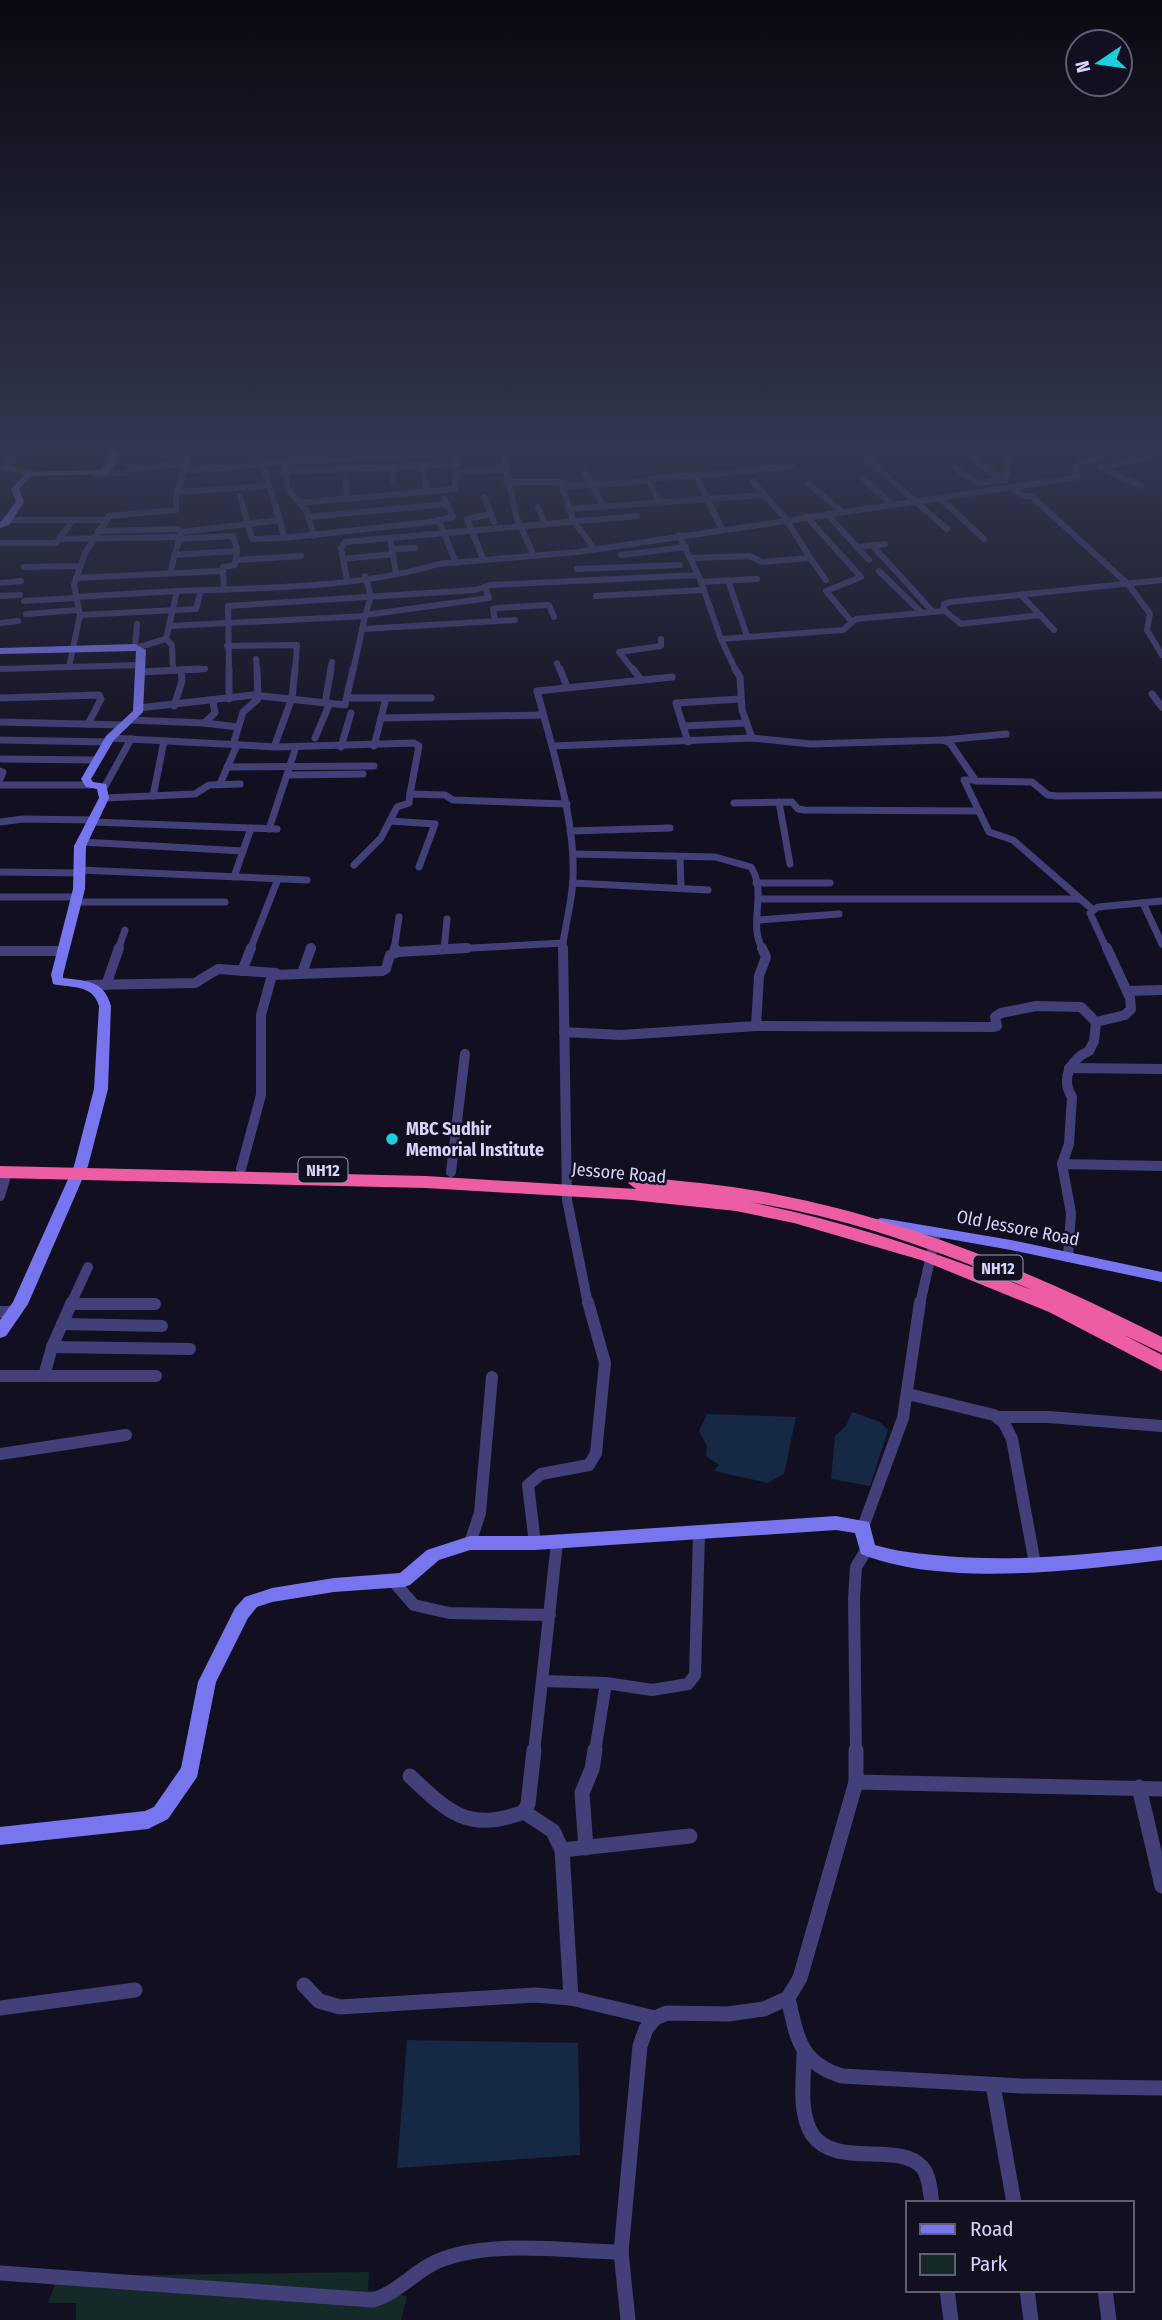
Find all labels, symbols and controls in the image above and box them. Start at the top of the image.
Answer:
north arrow [1064,28,1134,98]
text: N [1070,59,1095,75]
place label: MBC Sudhir Memorial Institute [406,1118,544,1161]
marker: MBC Sudhir Memorial Institute [384,1131,400,1147]
road number: NH12 [298,1158,348,1182]
street label: Jessore Road [571,1158,667,1188]
street label: Old Jessore Road [955,1205,1081,1251]
road number: NH12 [974,1256,1023,1280]
legend [906,2201,1134,2292]
text: Road [970,2216,1014,2242]
text: Park [970,2251,1008,2277]

